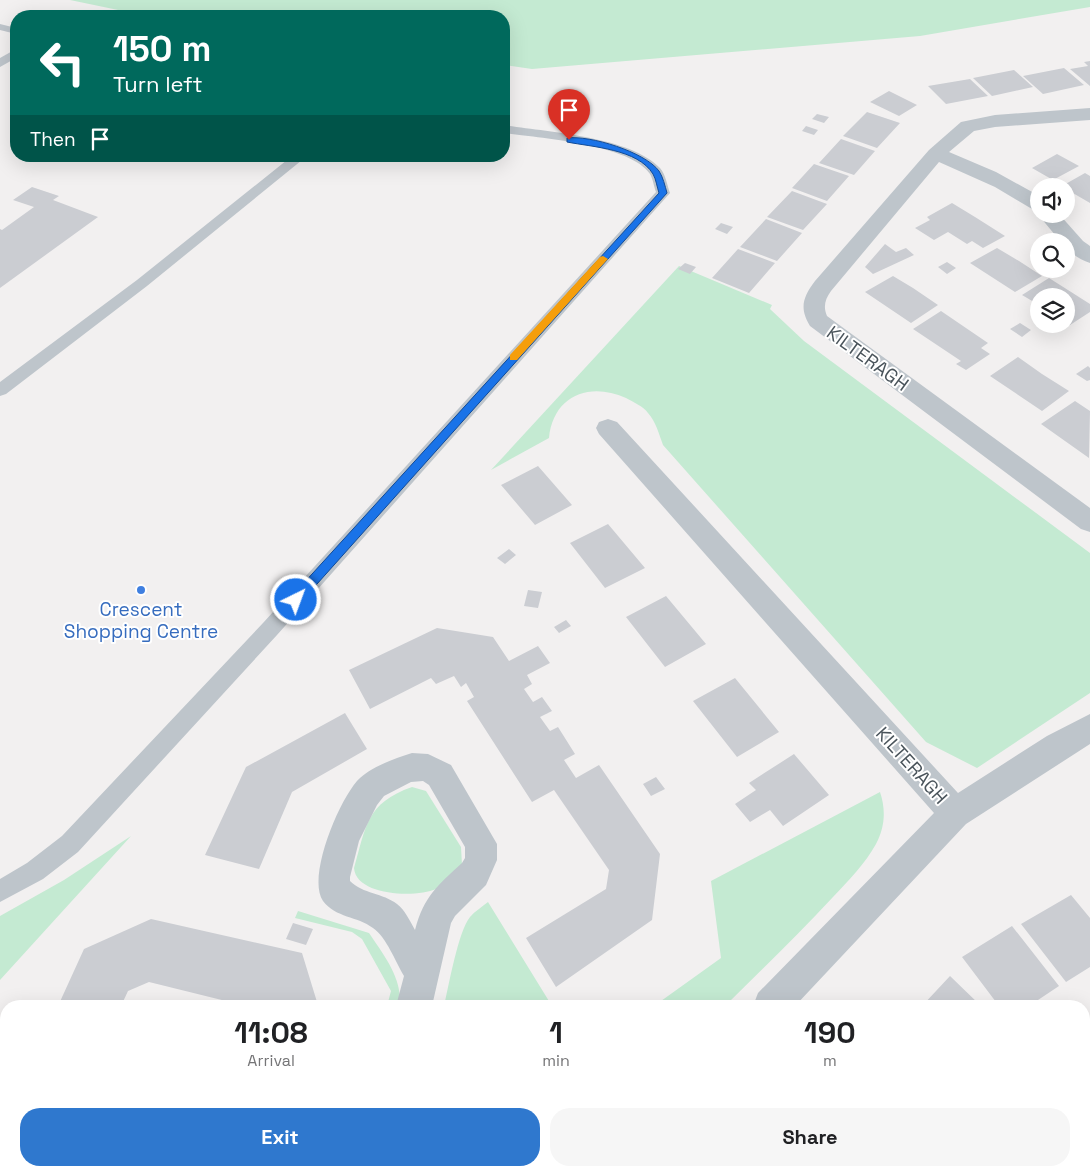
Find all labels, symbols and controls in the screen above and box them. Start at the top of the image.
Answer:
text: 150 m [113,27,211,71]
icon: left [30,30,95,95]
text: Turn left [113,70,203,98]
pin [548,89,590,140]
icon: arrive [555,96,583,124]
icon: arrive [86,125,114,153]
text: Then [30,127,76,152]
map controls [1030,178,1075,333]
button: sound [1030,178,1075,223]
button: search [1030,233,1075,278]
button: layers [1030,288,1075,333]
street label: KILTERAGH [822,320,914,397]
position arrow [269,573,321,625]
marker: Crescent Shopping Centre [135,584,147,596]
place label: Crescent Shopping Centre [64,597,218,644]
street label: KILTERAGH [870,721,953,809]
text: 11:08 [234,1013,308,1052]
text: 1 [549,1013,563,1052]
text: 190 [804,1013,856,1052]
text: Arrival [247,1050,295,1071]
text: min [542,1050,570,1071]
text: m [823,1050,837,1071]
button: Exit [20,1108,540,1166]
button: Share [550,1108,1070,1166]

